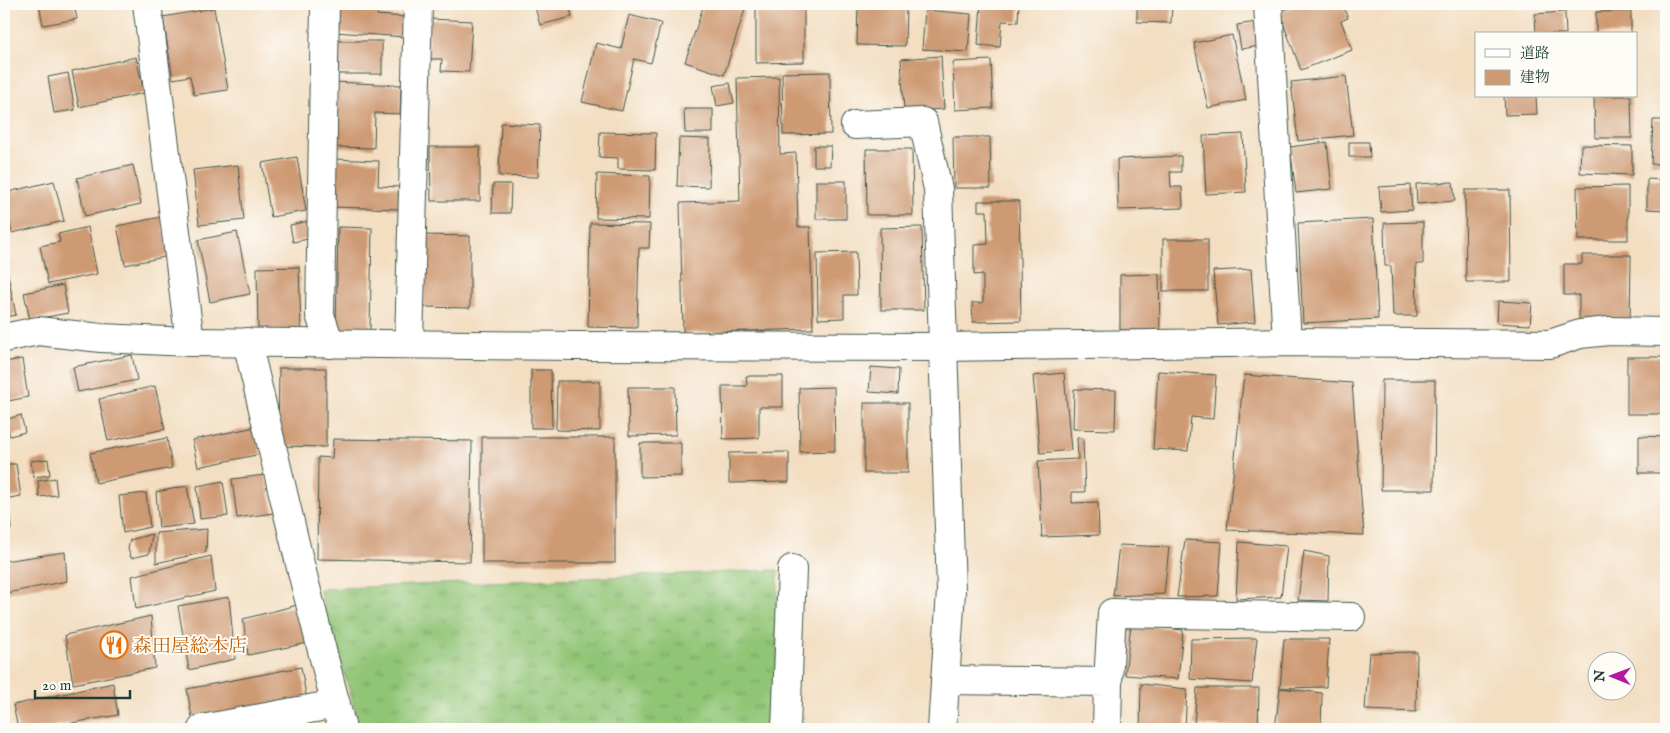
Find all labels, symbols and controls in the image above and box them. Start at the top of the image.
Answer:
legend [1475,32,1638,98]
text: 道路 [1520,44,1550,63]
text: 建物 [1520,68,1550,87]
restaurant icon: 森田屋総本店 [99,630,129,660]
place label: 森田屋総本店 [133,635,247,659]
north arrow [1588,650,1638,700]
scale bar [35,668,130,700]
text: N [1591,670,1609,683]
text: 20 m [42,676,72,695]

